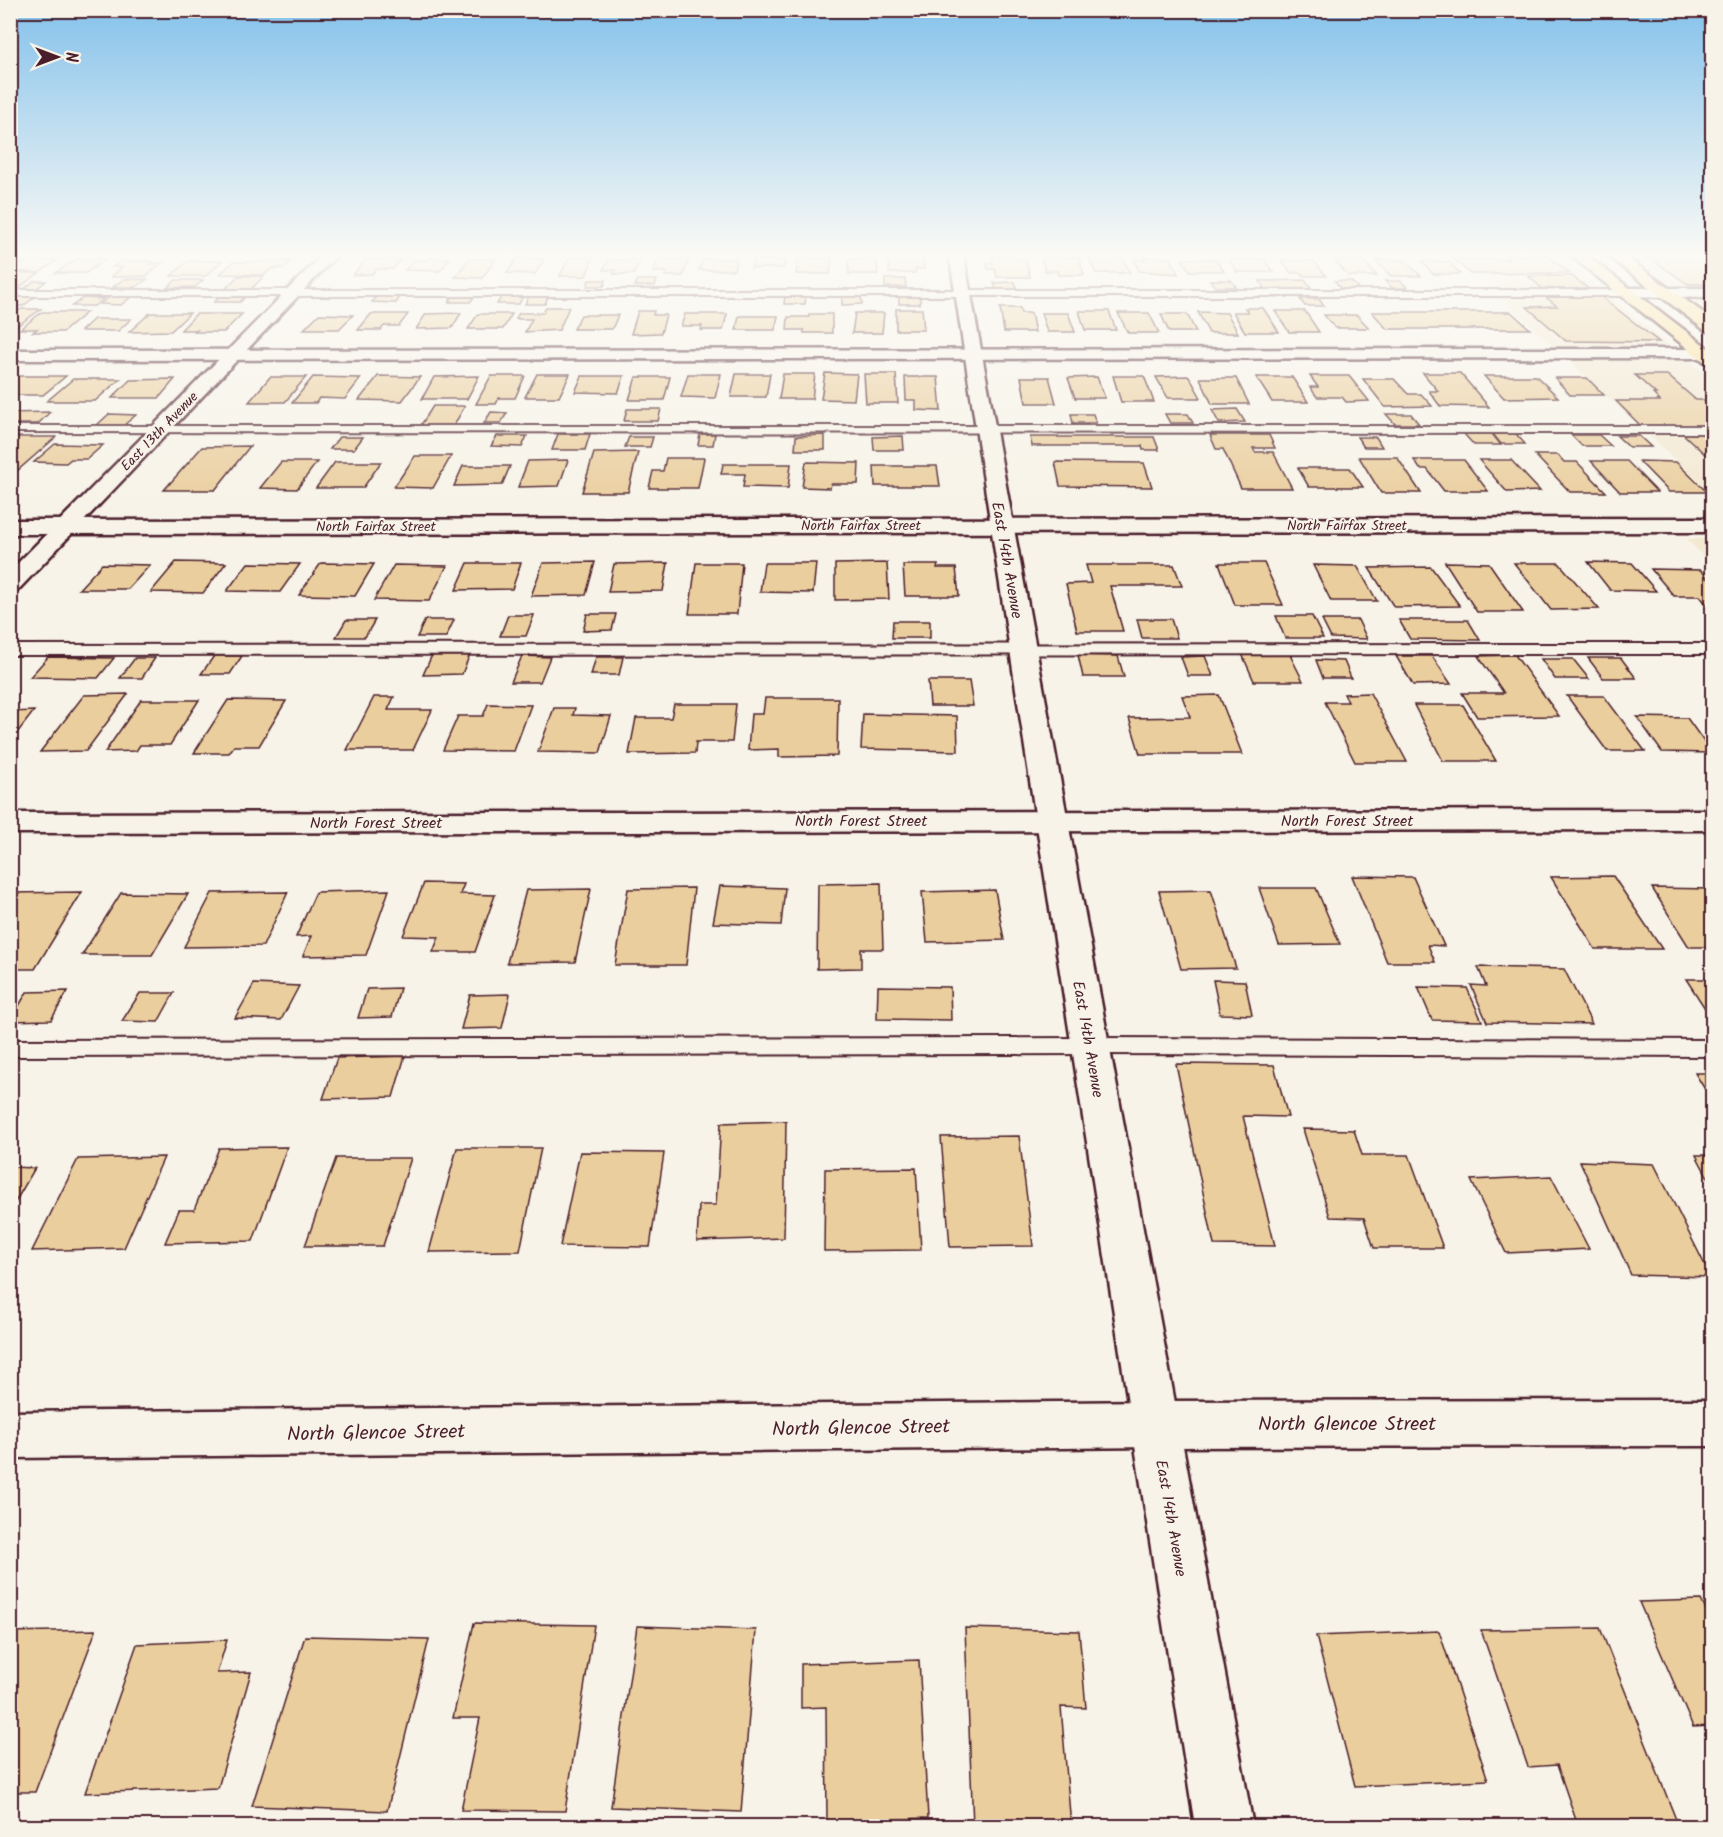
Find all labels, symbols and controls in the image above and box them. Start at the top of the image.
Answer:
north arrow [27,27,87,87]
text: N [58,52,83,62]
street label: East 13th Avenue [116,386,204,477]
street label: East 14th Avenue [984,500,1029,621]
street label: North Fairfax Street [801,515,921,537]
street label: North Fairfax Street [1287,515,1407,537]
street label: North Fairfax Street [316,516,436,538]
street label: North Forest Street [795,809,928,834]
street label: North Forest Street [1281,809,1414,834]
street label: North Forest Street [310,811,443,836]
street label: East 14th Avenue [1065,979,1110,1100]
street label: North Glencoe Street [1258,1409,1436,1441]
street label: North Glencoe Street [772,1411,951,1447]
street label: North Glencoe Street [287,1416,466,1452]
street label: East 14th Avenue [1148,1458,1193,1579]

